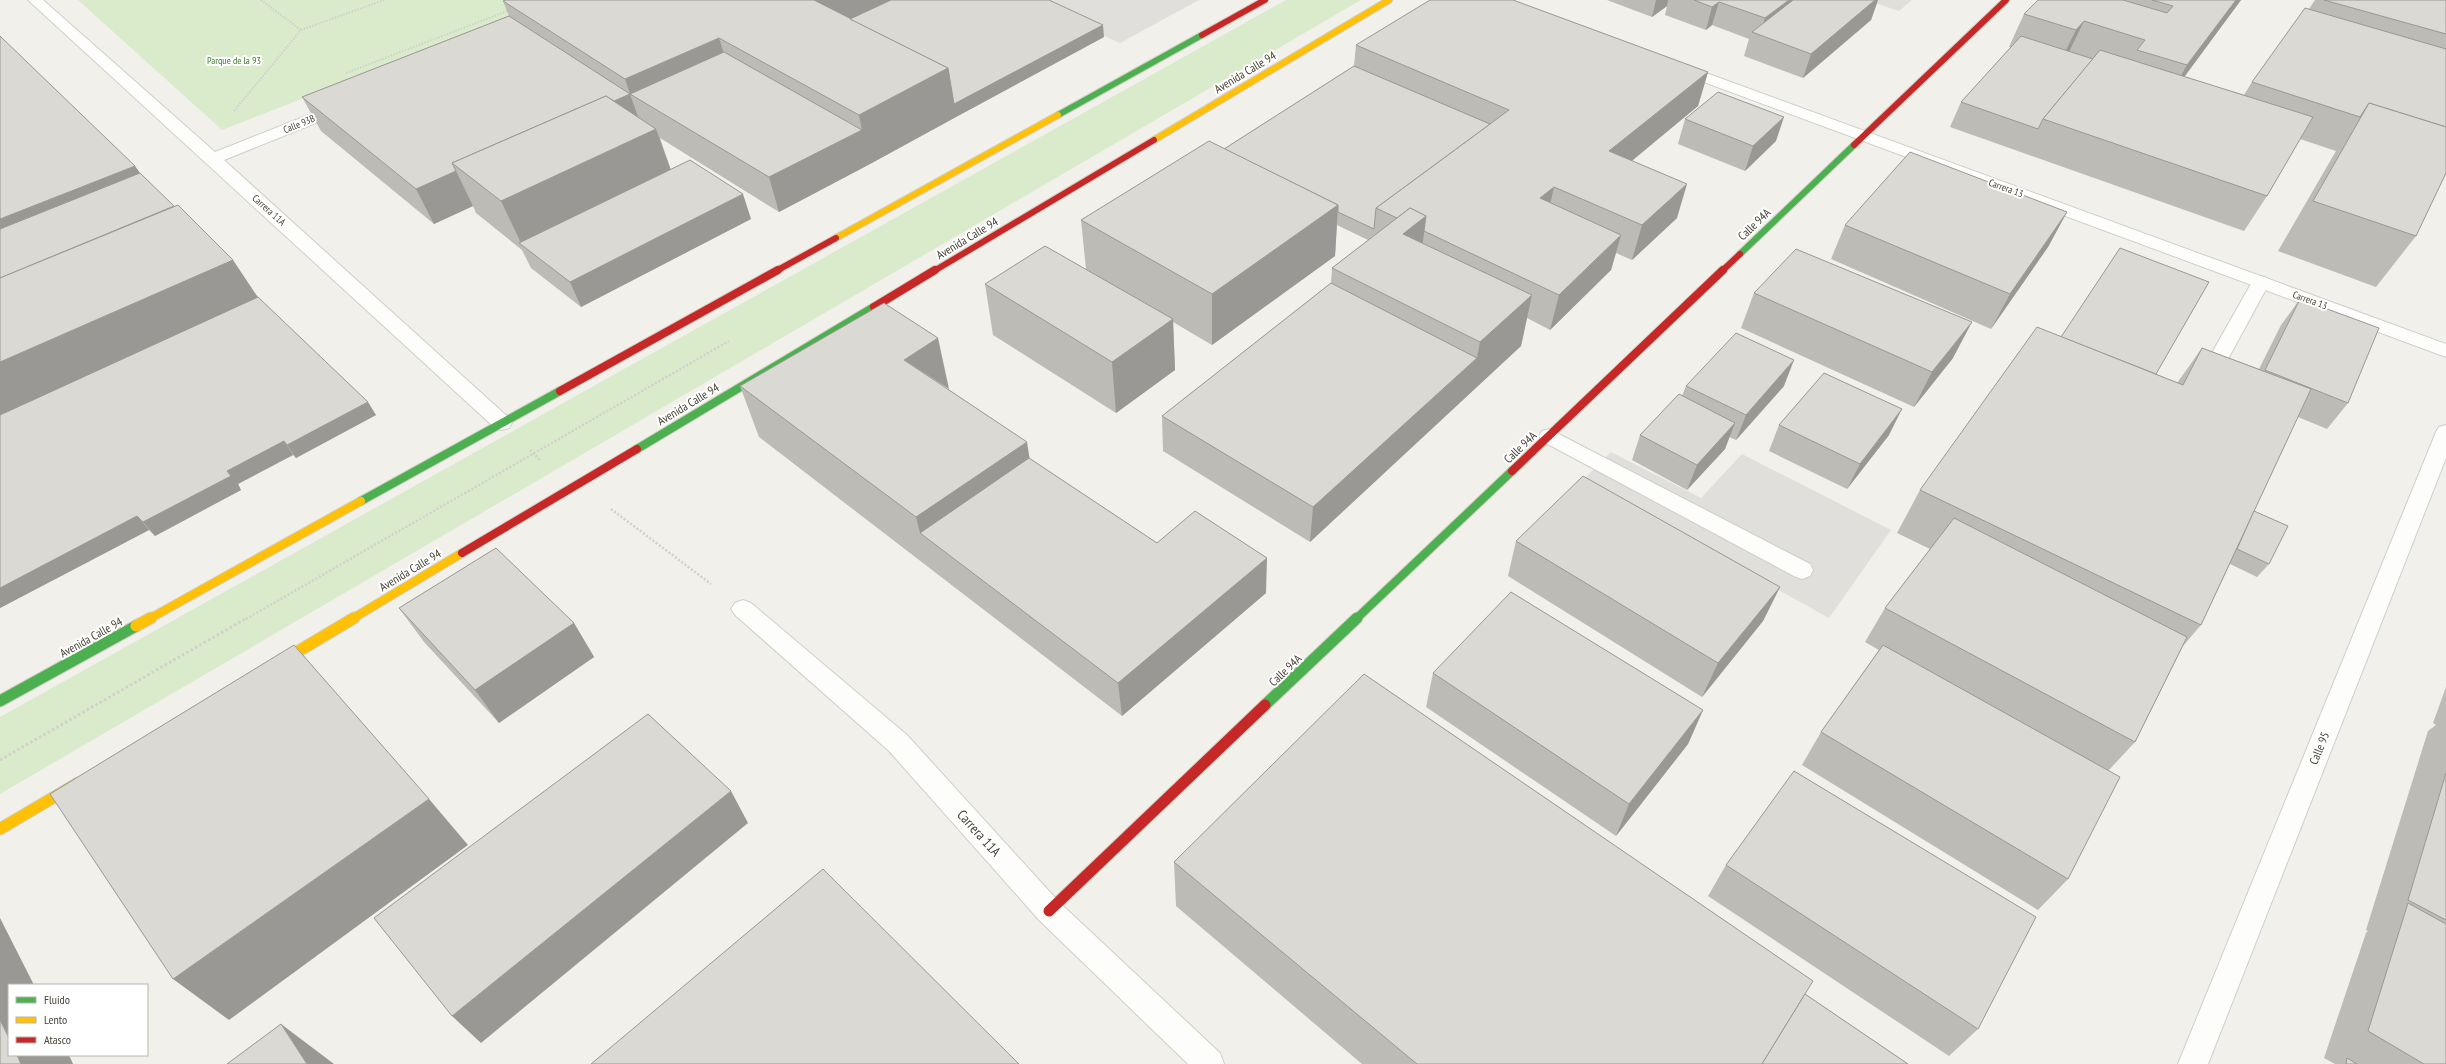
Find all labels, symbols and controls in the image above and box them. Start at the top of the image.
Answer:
street label: Avenida Calle 94 [1211,47,1279,96]
park label: Parque de la 93 [207,54,261,67]
street label: Calle 93B [281,112,317,136]
street label: Carrera 13 [1987,176,2025,200]
street label: Carrera 11A [250,192,289,229]
street label: Calle 94A [1735,205,1774,243]
street label: Avenida Calle 94 [933,213,1001,262]
street label: Carrera 13 [2291,288,2329,312]
street label: Avenida Calle 94 [654,379,722,428]
street label: Calle 94A [1501,428,1540,466]
street label: Avenida Calle 94 [376,545,444,594]
street label: Avenida Calle 94 [57,613,125,660]
street label: Calle 94A [1266,651,1305,689]
street label: Calle 95 [2306,729,2332,767]
street label: Carrera 11A [953,806,1005,860]
legend [8,984,148,1056]
text: Fluido [44,992,70,1007]
text: Lento [44,1012,67,1027]
text: Atasco [44,1032,71,1047]

